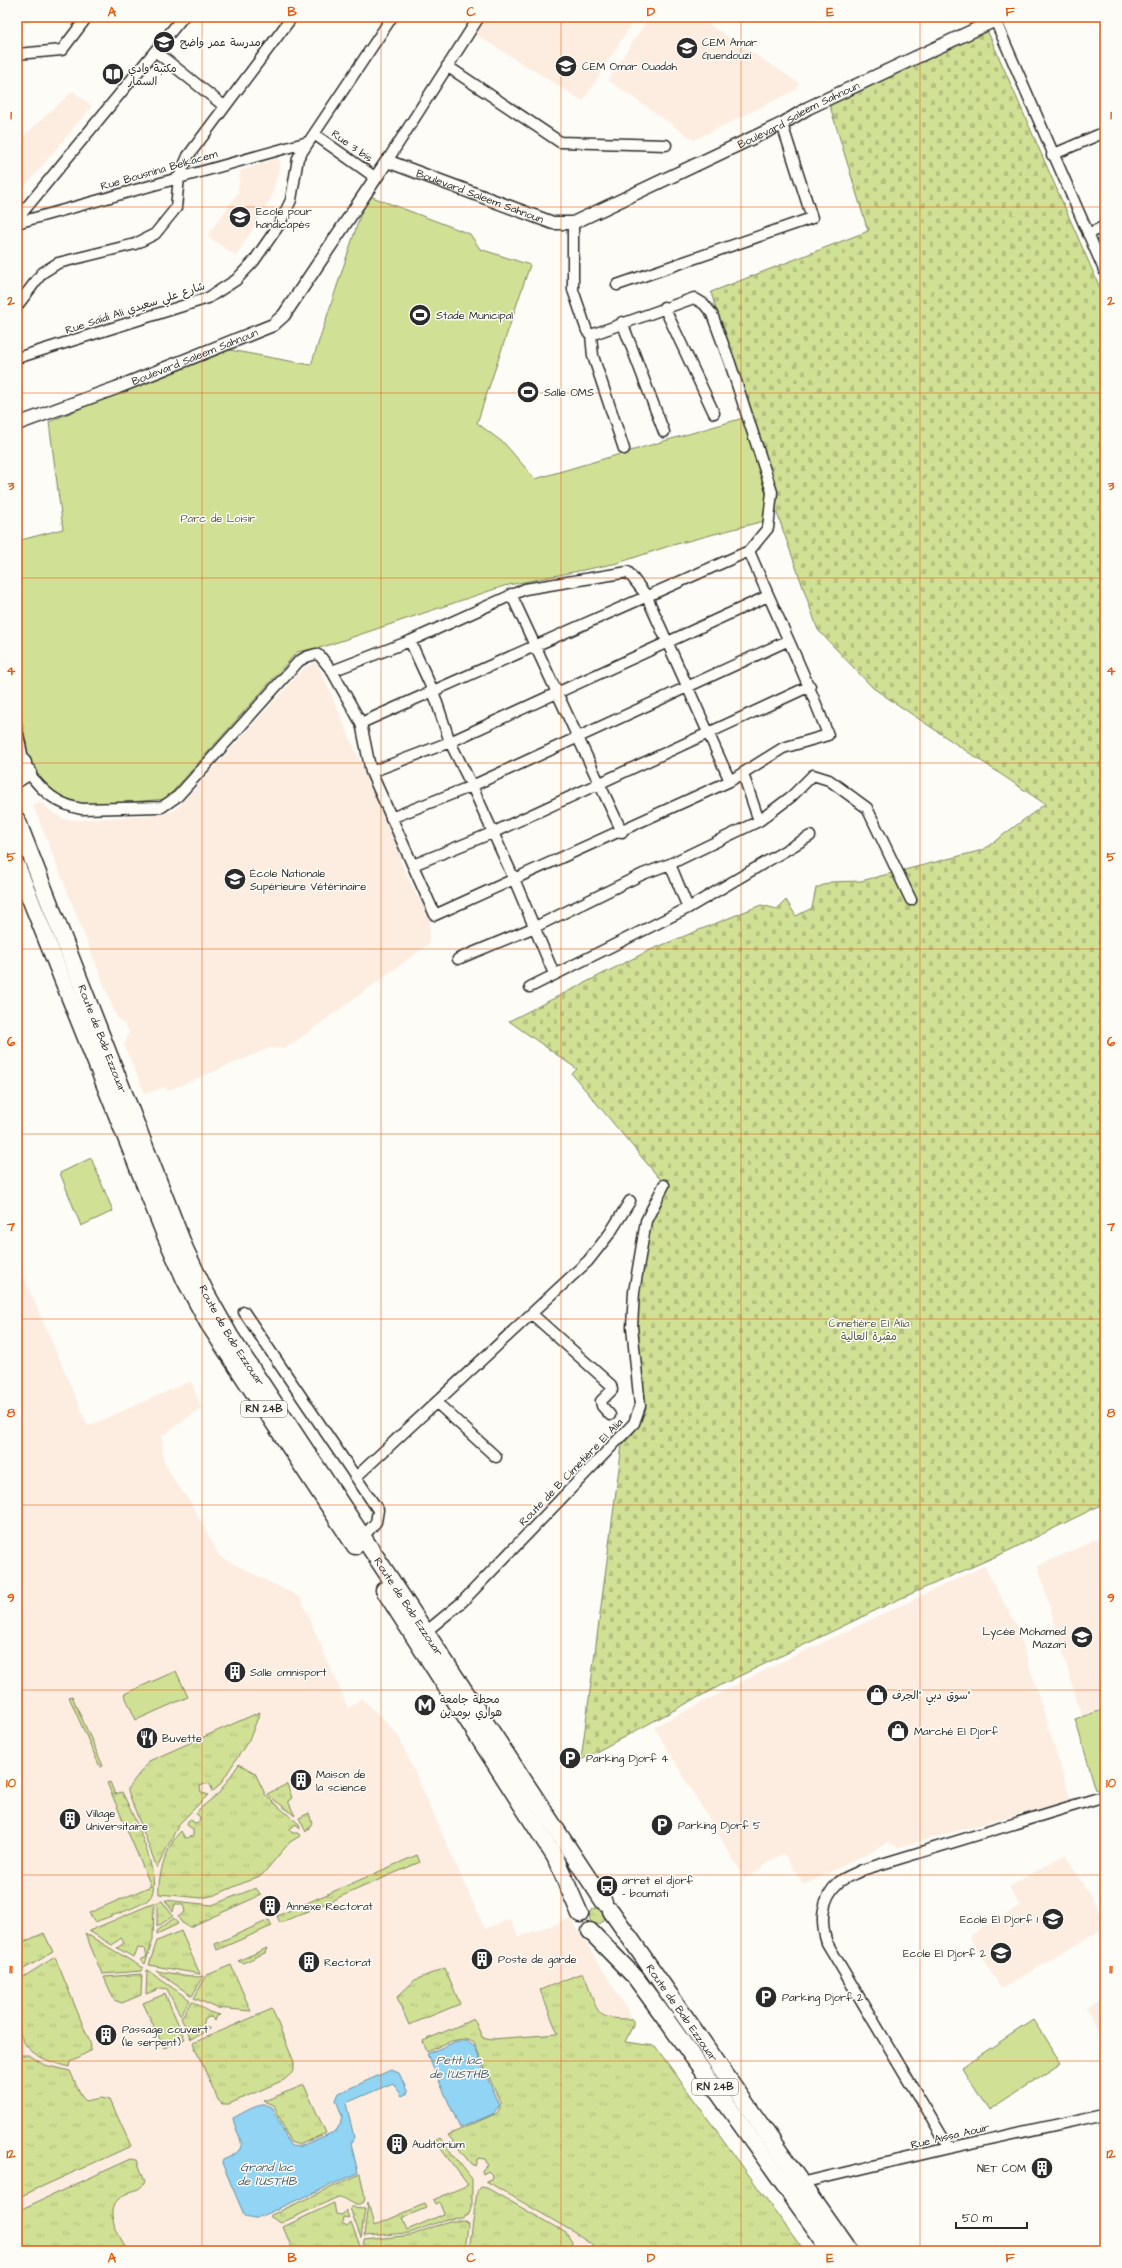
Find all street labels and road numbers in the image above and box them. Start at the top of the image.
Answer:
street label: Boulevard Saleem Sahnoun [735,77,862,152]
street label: Rue 3 bis [328,126,376,166]
street label: Rue Bousnina Belkacem [99,146,220,194]
street label: Boulevard Saleem Sahnoun [414,165,546,227]
street label: Rue Saïdi Ali شارع علي سعيدي [63,278,208,341]
street label: Boulevard Saleem Sahnoun [129,324,260,389]
street label: Route de Bab Ezzouar [75,982,131,1095]
street label: Route de Bab Ezzouar [196,1282,268,1388]
road number: RN 24B [241,1401,287,1417]
street label: Route de B Cimetière El Alia [516,1415,627,1529]
street label: Route de Bab Ezzouar [371,1554,447,1659]
street label: Route de Bab Ezzouar [643,1961,721,2064]
road number: RN 24B [692,2079,738,2095]
street label: Rue Aissa Aouir [909,2120,991,2152]

